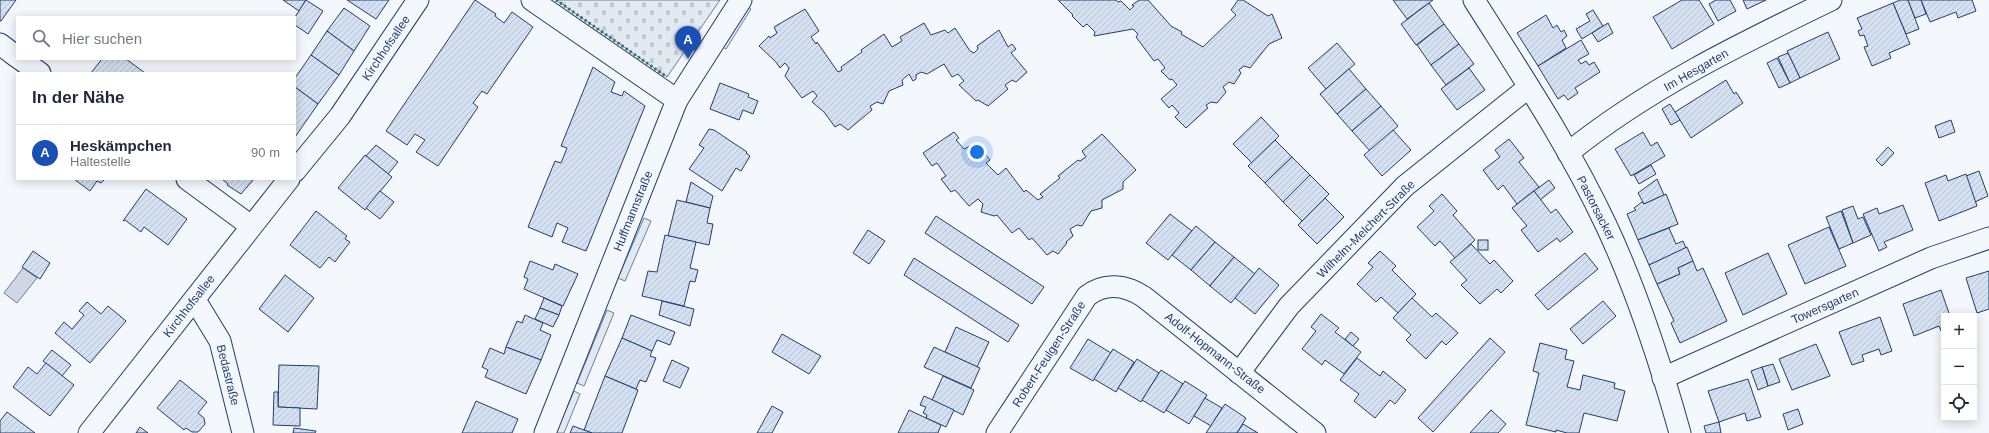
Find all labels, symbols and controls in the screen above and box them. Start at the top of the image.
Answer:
street label: Kirchhofsallee [359,13,413,83]
search box [16,16,296,60]
pin: A [675,26,701,59]
icon: search [30,27,52,49]
text: Hier suchen [62,30,142,47]
street label: Im Hesgarten [1661,46,1731,94]
text: In der Nähe [32,88,125,107]
text: Heskämpchen [70,137,172,154]
your location [967,142,987,162]
text: A [40,145,50,160]
text: 90 m [251,145,280,160]
text: Haltestelle [70,154,131,169]
street label: Huffmannstraße [610,168,656,253]
street label: Pastorsacker [1574,174,1618,242]
street label: Wilhelm-Melchert-Straße [1314,177,1418,281]
street label: Kirchhofsallee [160,272,218,340]
street label: Towersgarten [1789,285,1861,327]
street label: Robert-Feulgen-Straße [1010,298,1089,410]
street label: Adolf-Hopmann-Straße [1162,310,1268,397]
map controls [1941,313,1977,421]
button: + [1941,313,1977,349]
street label: Bedastraße [214,343,242,407]
button: − [1941,349,1977,385]
button: locate [1941,385,1977,421]

